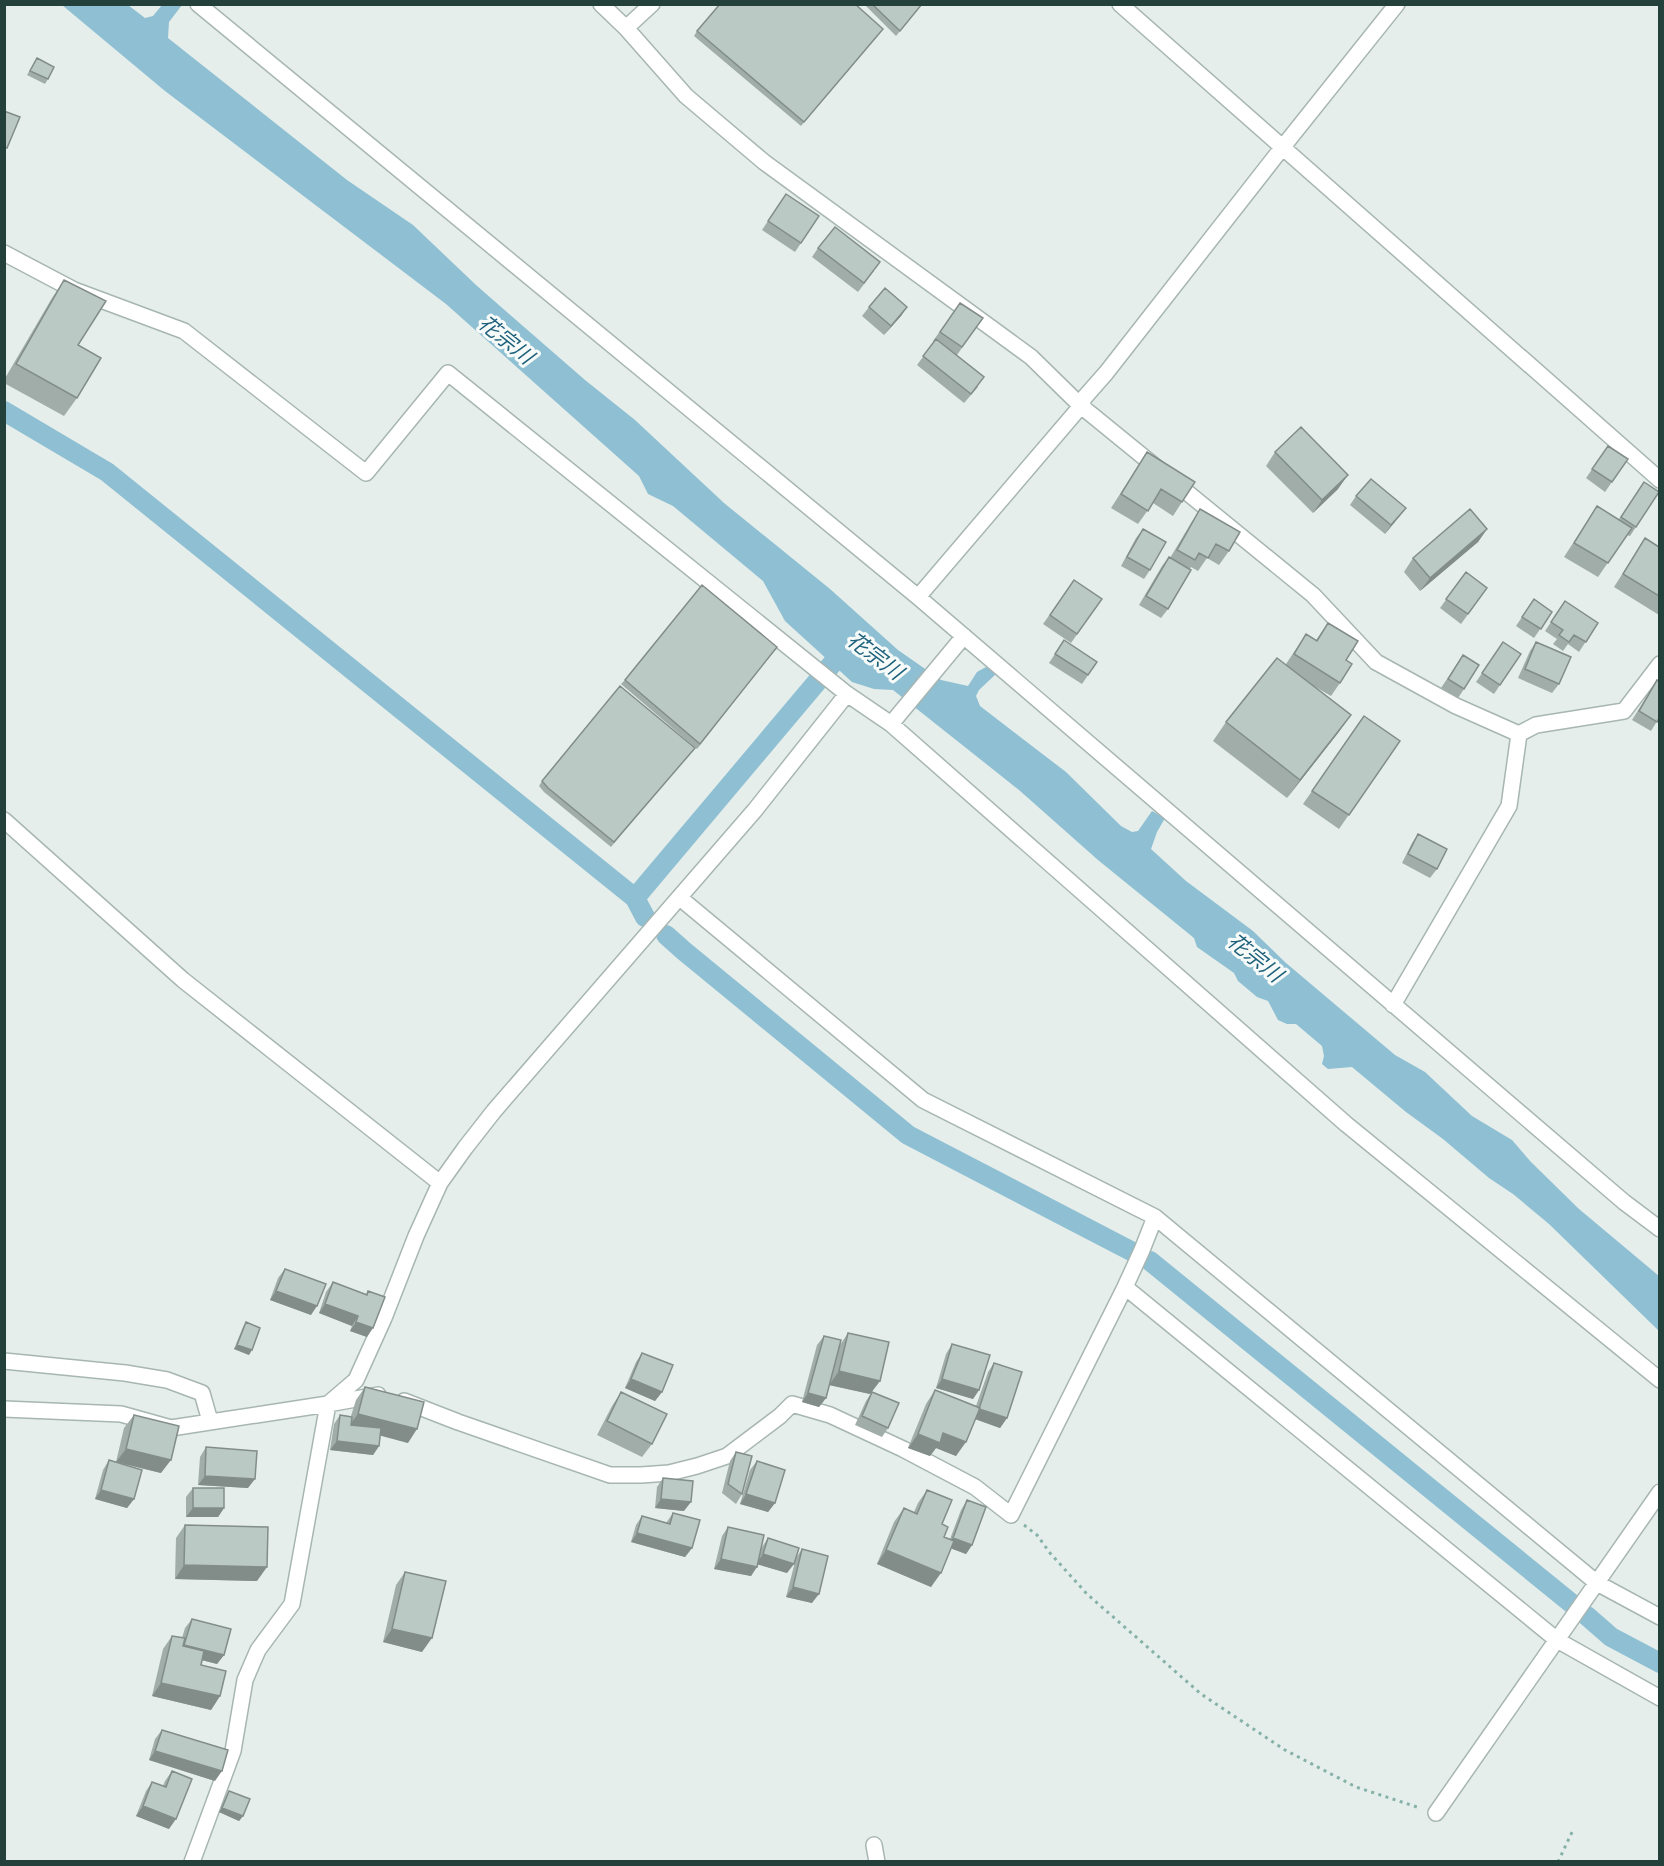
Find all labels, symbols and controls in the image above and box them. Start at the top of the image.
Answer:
water label: 花宗川 [474,310,540,370]
water label: 花宗川 [843,627,910,686]
water label: 花宗川 [1223,928,1289,988]

